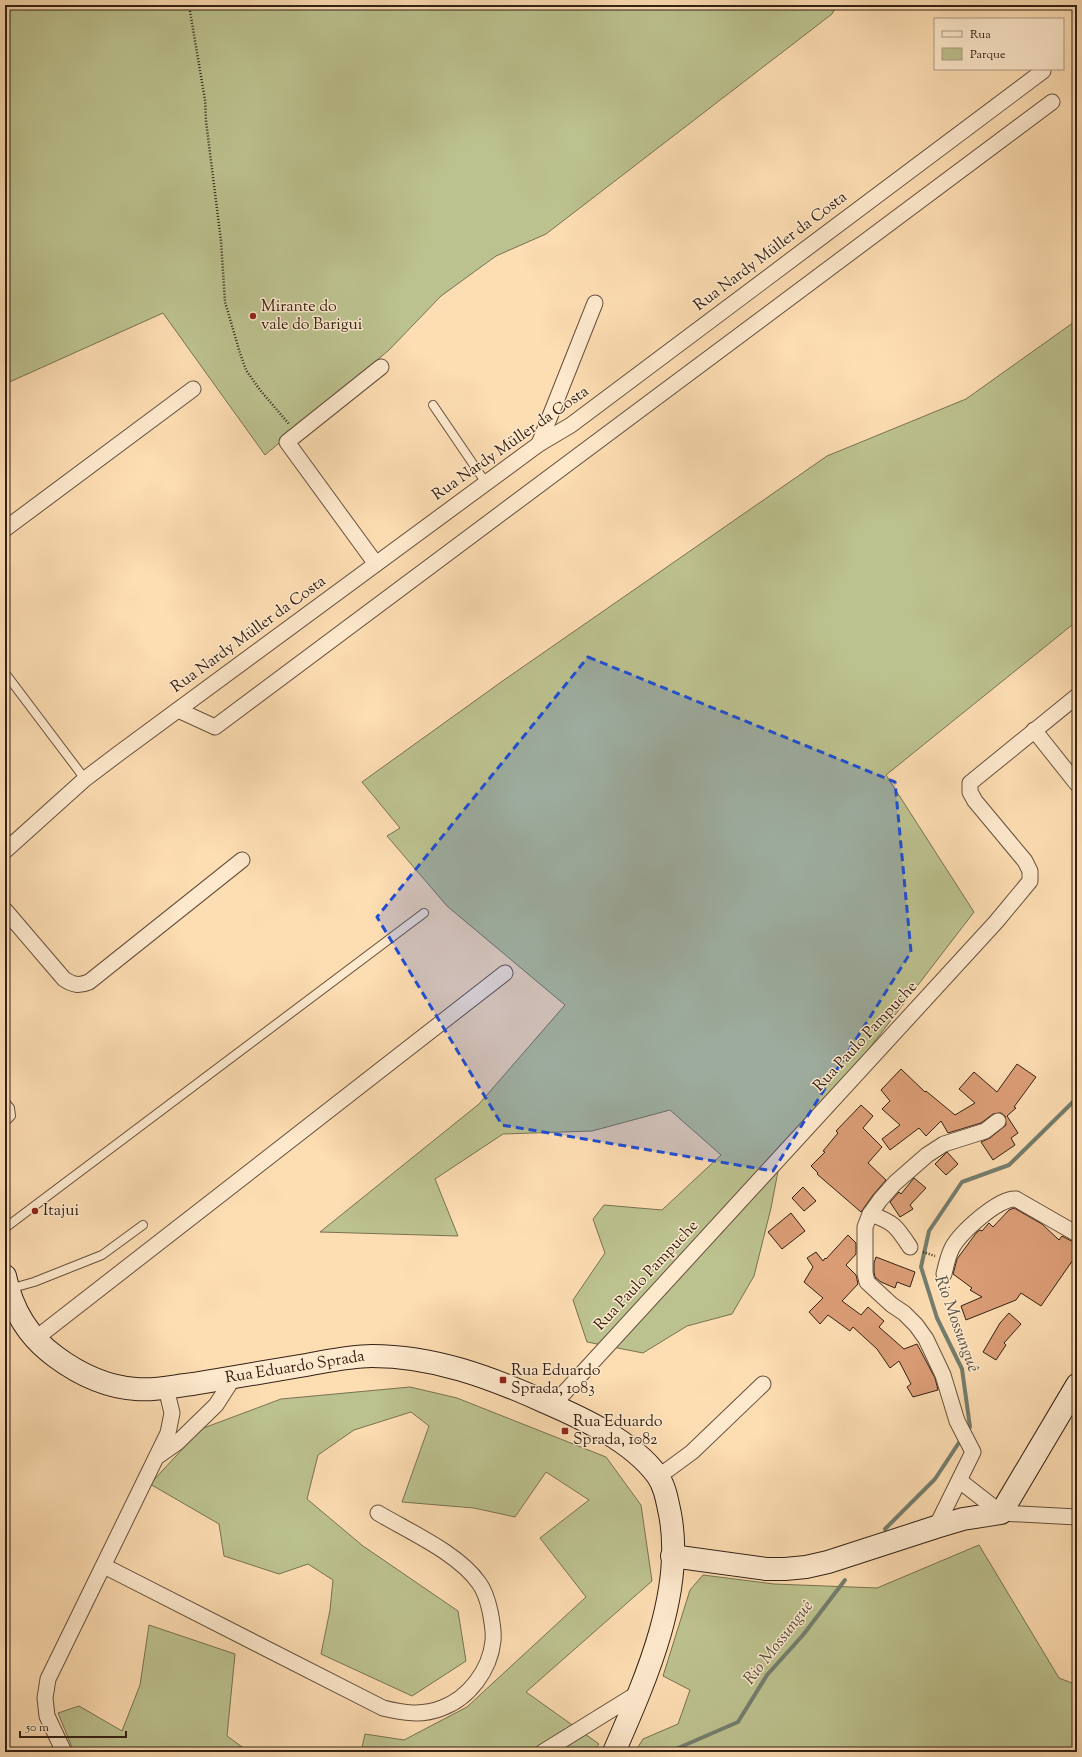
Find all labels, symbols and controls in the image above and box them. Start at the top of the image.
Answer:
legend [934,18,1064,70]
text: Rua [970,26,991,44]
text: Parque [970,46,1006,64]
street label: Rua Nardy Müller da Costa [690,186,853,317]
place label: Mirante do vale do Barigui [261,296,363,337]
marker: Mirante do vale do Barigui [248,311,258,321]
street label: Rua Nardy Müller da Costa [428,381,595,507]
street label: Rua Nardy Müller da Costa [167,570,332,699]
street label: Rua Paulo Pampuche [809,977,923,1097]
place label: Itajui [43,1200,80,1223]
marker: Itajui [30,1206,40,1216]
street label: Rua Paulo Pampuche [590,1216,704,1336]
water label: Rio Mossunguê [927,1272,985,1376]
street label: Rua Eduardo Sprada [224,1346,367,1390]
place label: Rua Eduardo Sprada, 1083 [511,1360,601,1401]
marker: Rua Eduardo Sprada, 1083 [498,1375,508,1385]
place label: Rua Eduardo Sprada, 1082 [573,1411,663,1452]
marker: Rua Eduardo Sprada, 1082 [560,1426,570,1436]
water label: Rio Mossunguê [738,1596,820,1690]
scale bar [20,1713,126,1739]
text: 50 m [25,1719,49,1737]

